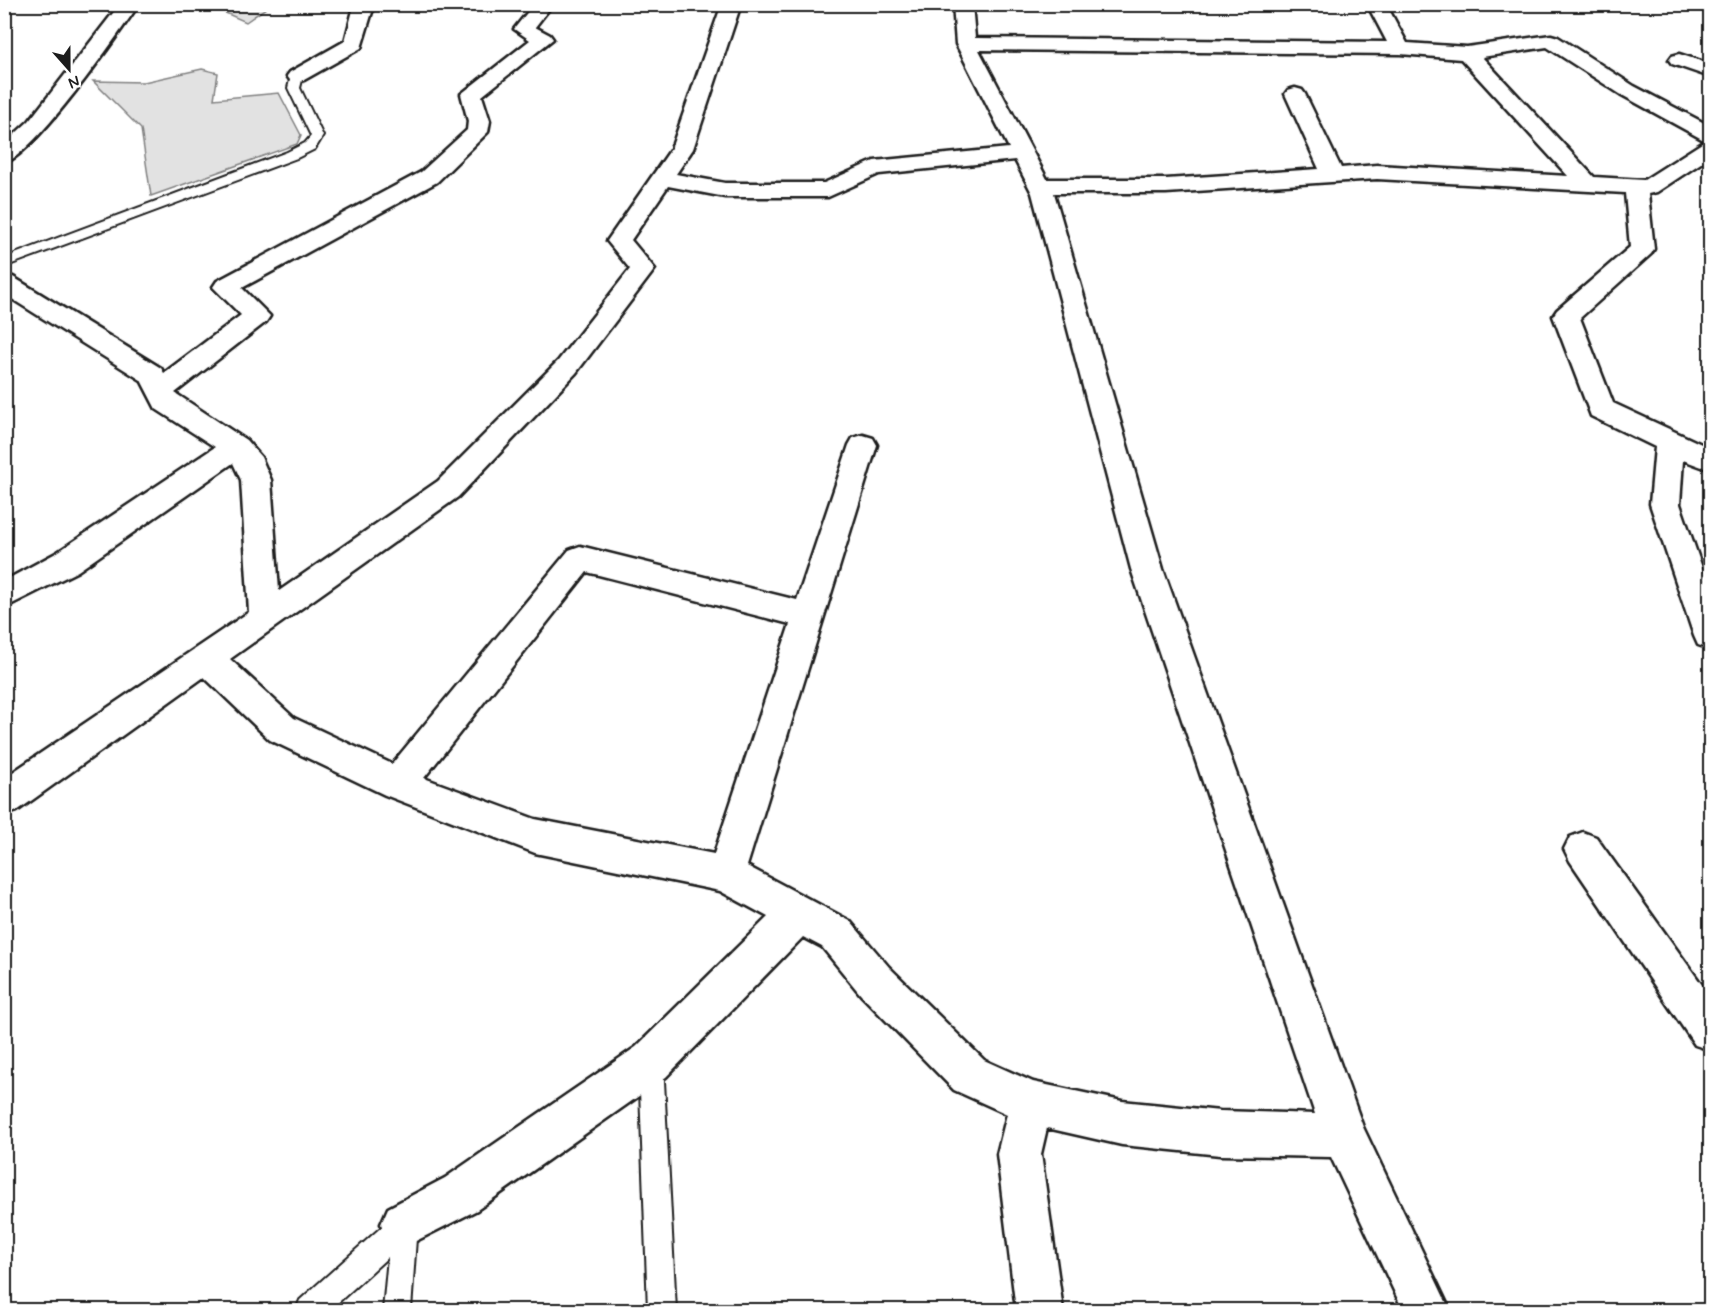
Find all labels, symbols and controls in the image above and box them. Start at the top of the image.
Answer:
north arrow [39,39,99,99]
text: N [65,70,83,93]

